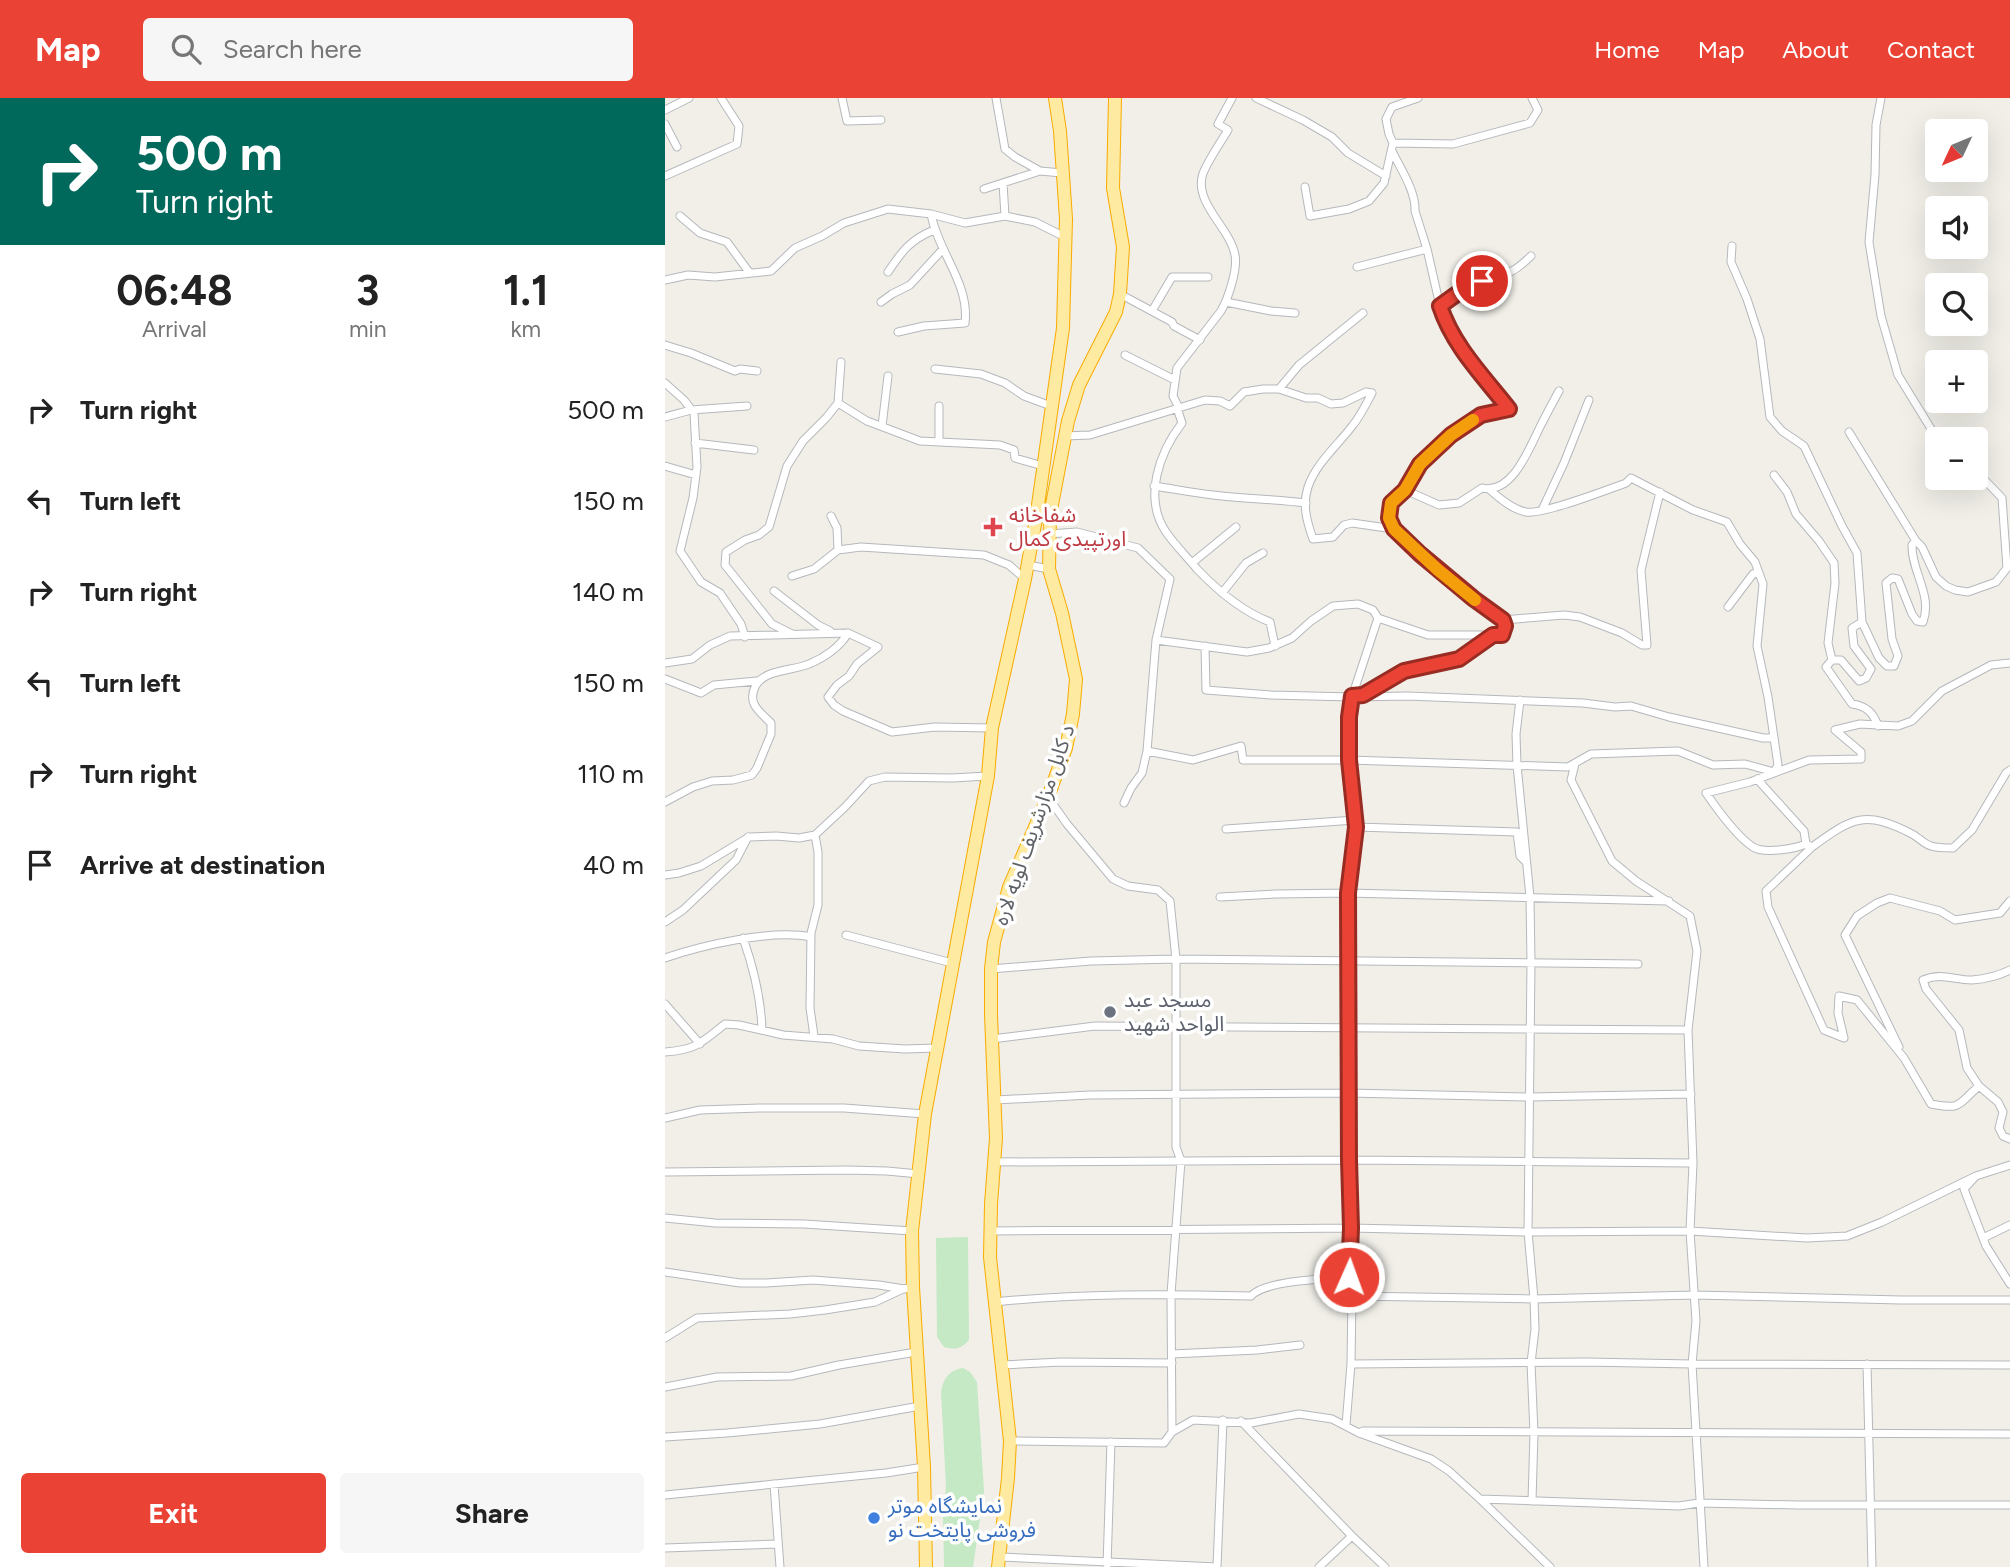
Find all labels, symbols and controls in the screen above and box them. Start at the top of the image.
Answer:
search box [143,18,633,81]
text: Map [35,30,101,69]
icon: search [167,30,205,68]
text: Search here [223,33,362,65]
text: Home [1594,35,1660,64]
text: Map [1698,35,1744,64]
text: About [1782,35,1849,64]
text: Contact [1887,35,1975,64]
north arrow [1925,119,1988,182]
map controls [1925,119,1988,490]
text: 500 m [136,123,282,182]
icon: right [21,126,112,217]
text: Turn right [136,183,274,221]
button: sound [1925,196,1988,259]
pin [1452,251,1512,311]
icon: arrive [1463,262,1501,300]
text: 06:48 [116,265,233,316]
text: 3 [356,265,379,316]
text: 1.1 [503,265,549,316]
button: search [1925,273,1988,336]
text: Arrival [142,315,207,343]
text: min [349,315,387,343]
text: km [510,315,541,343]
button: + [1925,350,1988,413]
icon: right [21,391,59,429]
text: Turn right [80,394,197,426]
text: 500 m [567,394,644,426]
button: − [1925,427,1988,490]
icon: left [21,482,59,520]
text: Turn left [80,485,181,517]
text: 150 m [573,485,644,517]
place label: شفاخانه اورتپیدی کمال [1009,502,1126,552]
marker: شفاخانه اورتپیدی کمال [983,517,1003,537]
icon: right [21,573,59,611]
text: Turn right [80,576,197,608]
text: 140 m [572,576,644,608]
icon: left [21,664,59,702]
text: Turn left [80,667,181,699]
text: 150 m [573,667,644,699]
street label: د کابل مزارشریف لویه لاره [987,721,1080,928]
icon: right [21,755,59,793]
text: Turn right [80,758,197,790]
text: 110 m [577,758,644,790]
icon: arrive [21,846,59,884]
text: Arrive at destination [80,849,325,881]
text: 40 m [583,849,644,881]
place label: مسجد عبد الواحد شهید [1124,987,1224,1036]
marker: مسجد عبد الواحد شهید [1102,1004,1118,1020]
position arrow [1312,1240,1386,1314]
button: Exit [21,1473,326,1553]
button: Share [340,1473,644,1553]
place label: نمایشگاه موتر فروشی پایتخت نو [887,1493,1036,1543]
marker: نمایشگاه موتر فروشی پایتخت نو [866,1510,882,1526]

